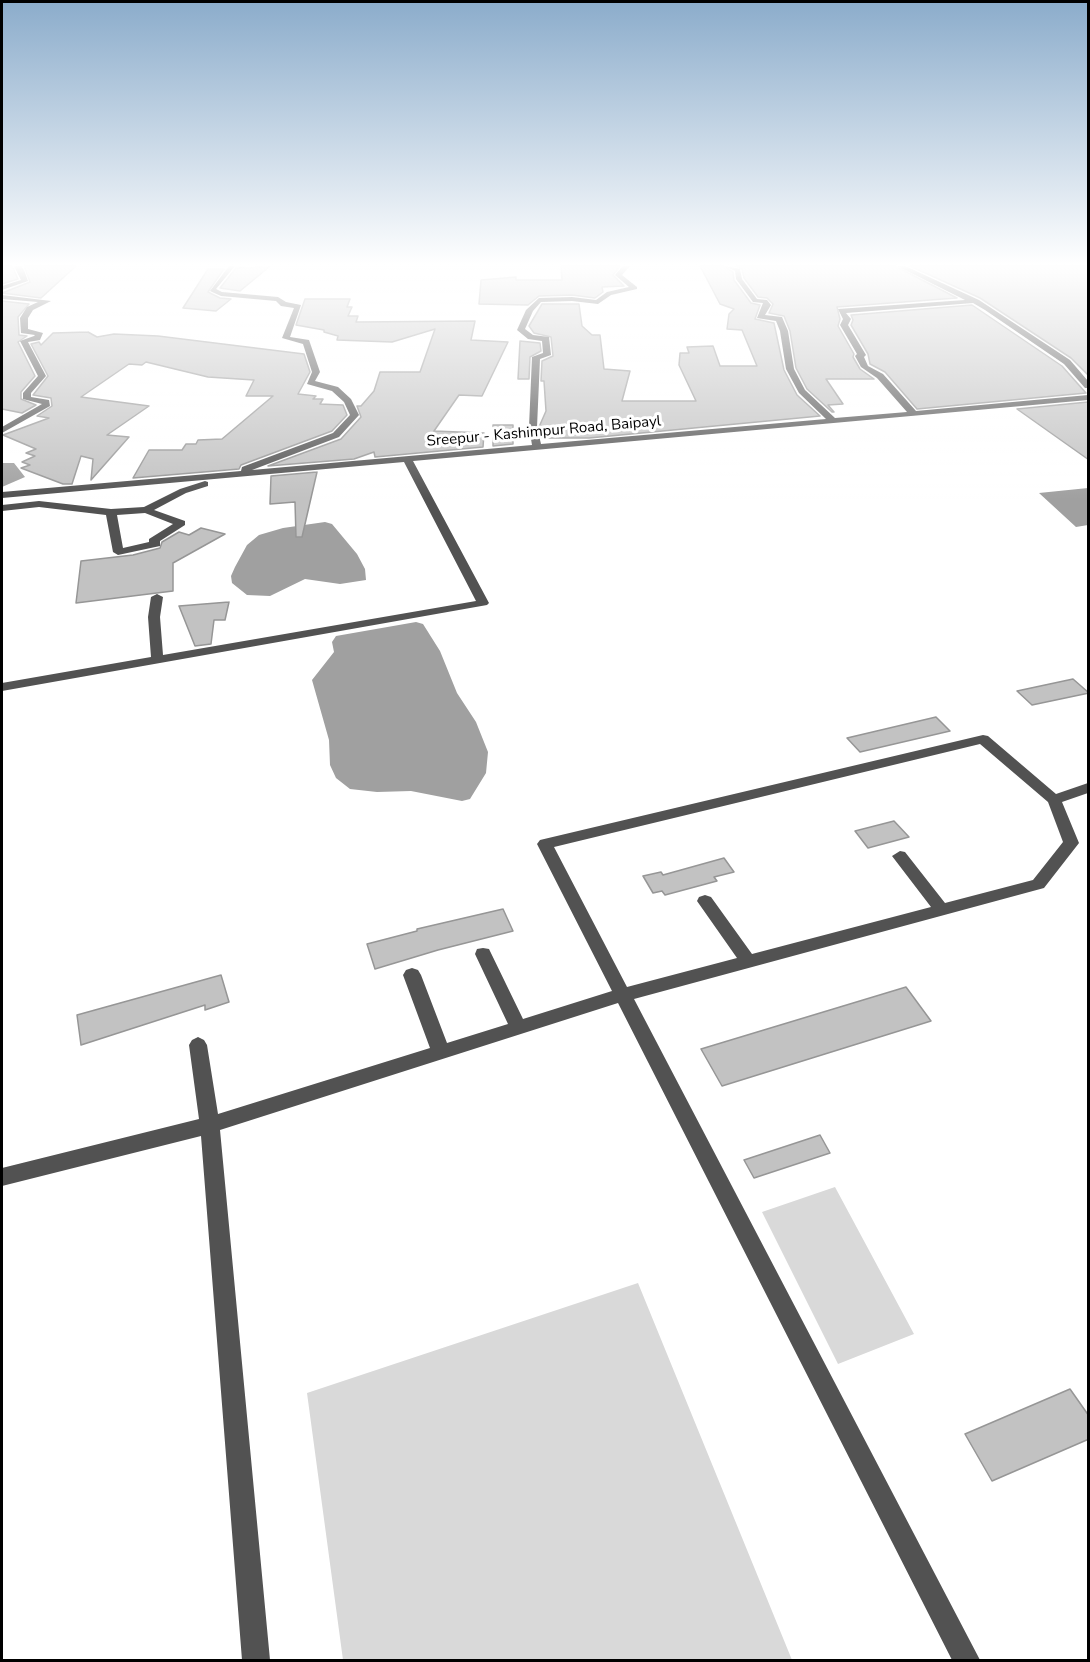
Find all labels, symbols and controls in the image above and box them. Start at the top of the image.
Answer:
street label: Sreepur - Kashimpur Road, Baipayl [426,413,662,451]

